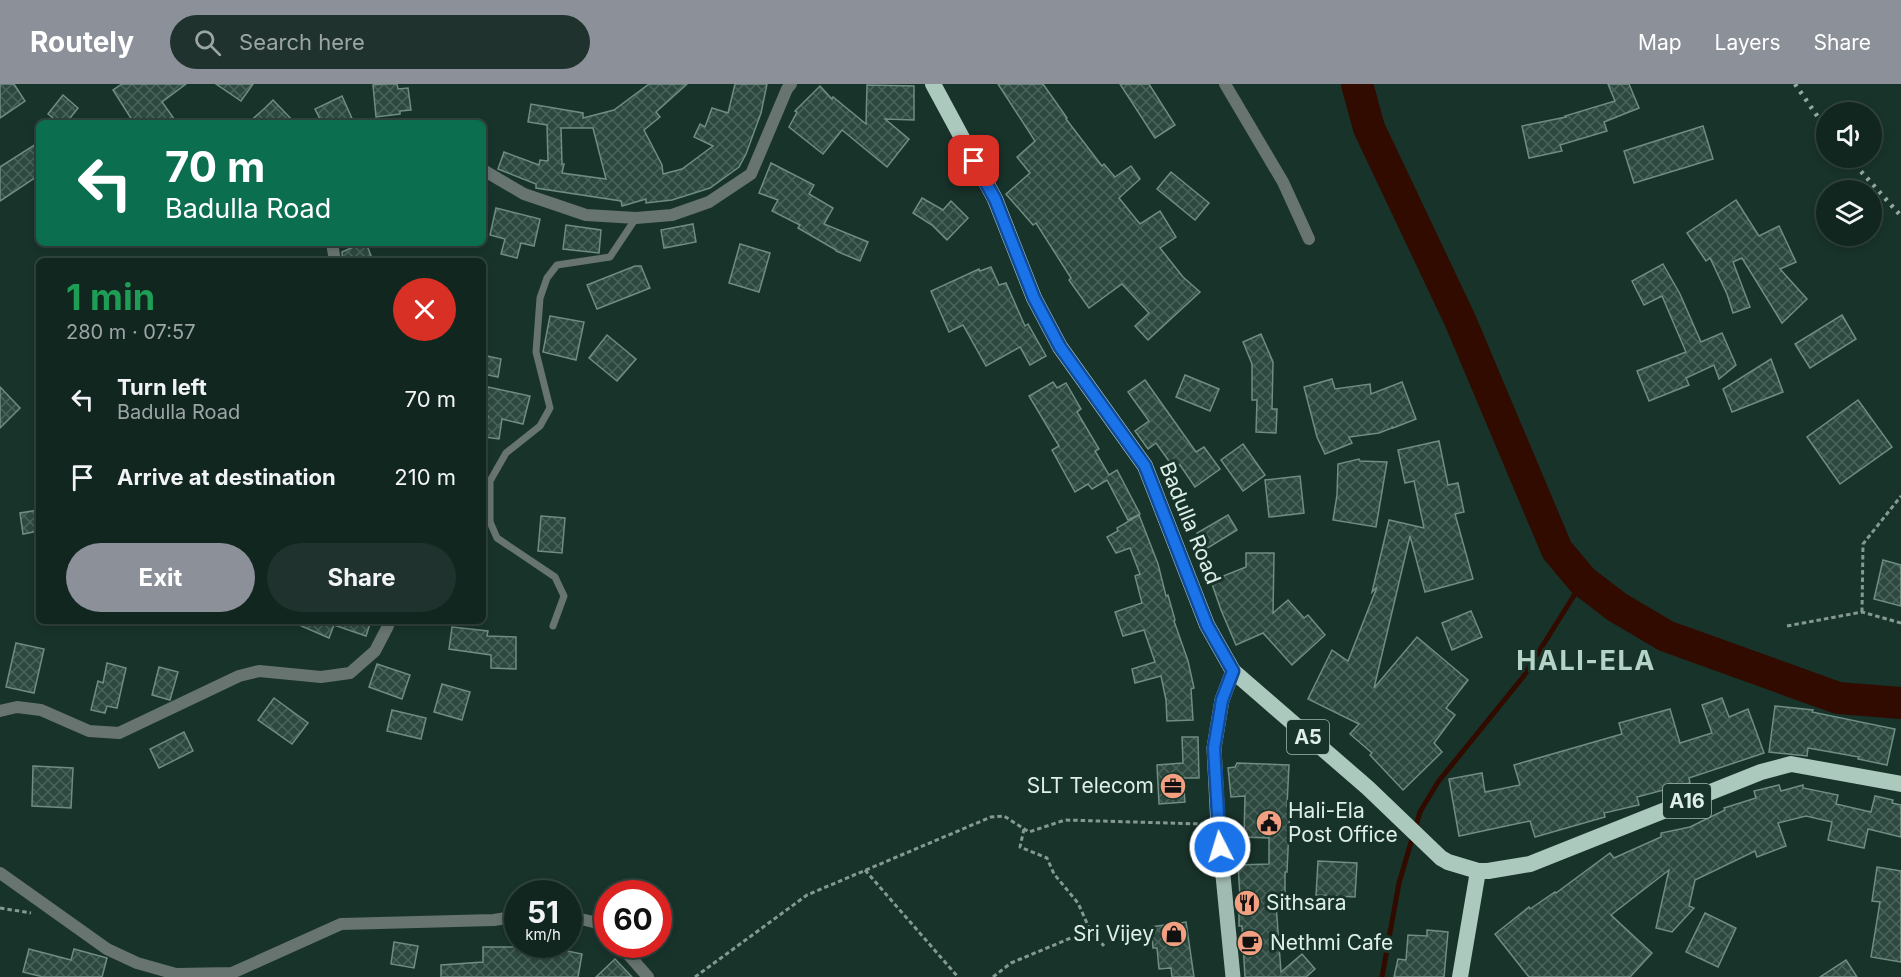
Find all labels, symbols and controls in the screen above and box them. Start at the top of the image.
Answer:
search box [170,15,590,69]
text: Routely [30,25,134,59]
icon: search [191,26,224,59]
text: Search here [239,29,365,55]
text: Map [1638,30,1682,55]
text: Layers [1715,30,1781,55]
text: Share [1814,30,1871,55]
map controls [1816,102,1882,246]
button: sound [1816,102,1882,168]
pin [948,135,999,186]
text: 70 m [165,141,265,192]
icon: left [66,144,144,222]
icon: arrive [957,144,990,177]
button: layers [1816,180,1882,246]
text: Badulla Road [165,192,331,225]
text: 1 min [66,275,155,319]
button: close [393,278,456,341]
text: 280 m · 07:57 [66,320,195,344]
text: Turn left [117,374,207,400]
icon: left [66,383,99,416]
text: 70 m [405,386,456,412]
text: Badulla Road [117,400,240,424]
street label: Badulla Road [1155,458,1226,587]
icon: arrive [66,461,99,494]
text: Arrive at destination [117,464,336,490]
text: 210 m [394,464,456,490]
button: Exit [66,543,255,612]
button: Share [267,543,456,612]
district label: HALI-ELA [1516,644,1656,677]
road number: A5 [1287,720,1329,754]
office icon: SLT Telecom [1158,771,1188,801]
place label: SLT Telecom [1027,773,1154,798]
road number: A16 [1663,784,1711,818]
place label: Hali-Ela Post Office [1288,798,1398,847]
public building icon: Hali-Ela Post Office [1254,808,1284,838]
position arrow [1188,815,1252,879]
speed limit sign: 60 [594,880,672,958]
restaurant icon: Sithsara [1232,888,1262,918]
place label: Sithsara [1266,890,1346,915]
text: 51 [527,894,559,930]
shop icon: Sri Vijey [1159,919,1189,949]
place label: Sri Vijey [1073,921,1154,946]
text: km/h [525,925,561,944]
cafe icon: Nethmi Cafe [1235,928,1265,958]
place label: Nethmi Cafe [1270,930,1393,955]

